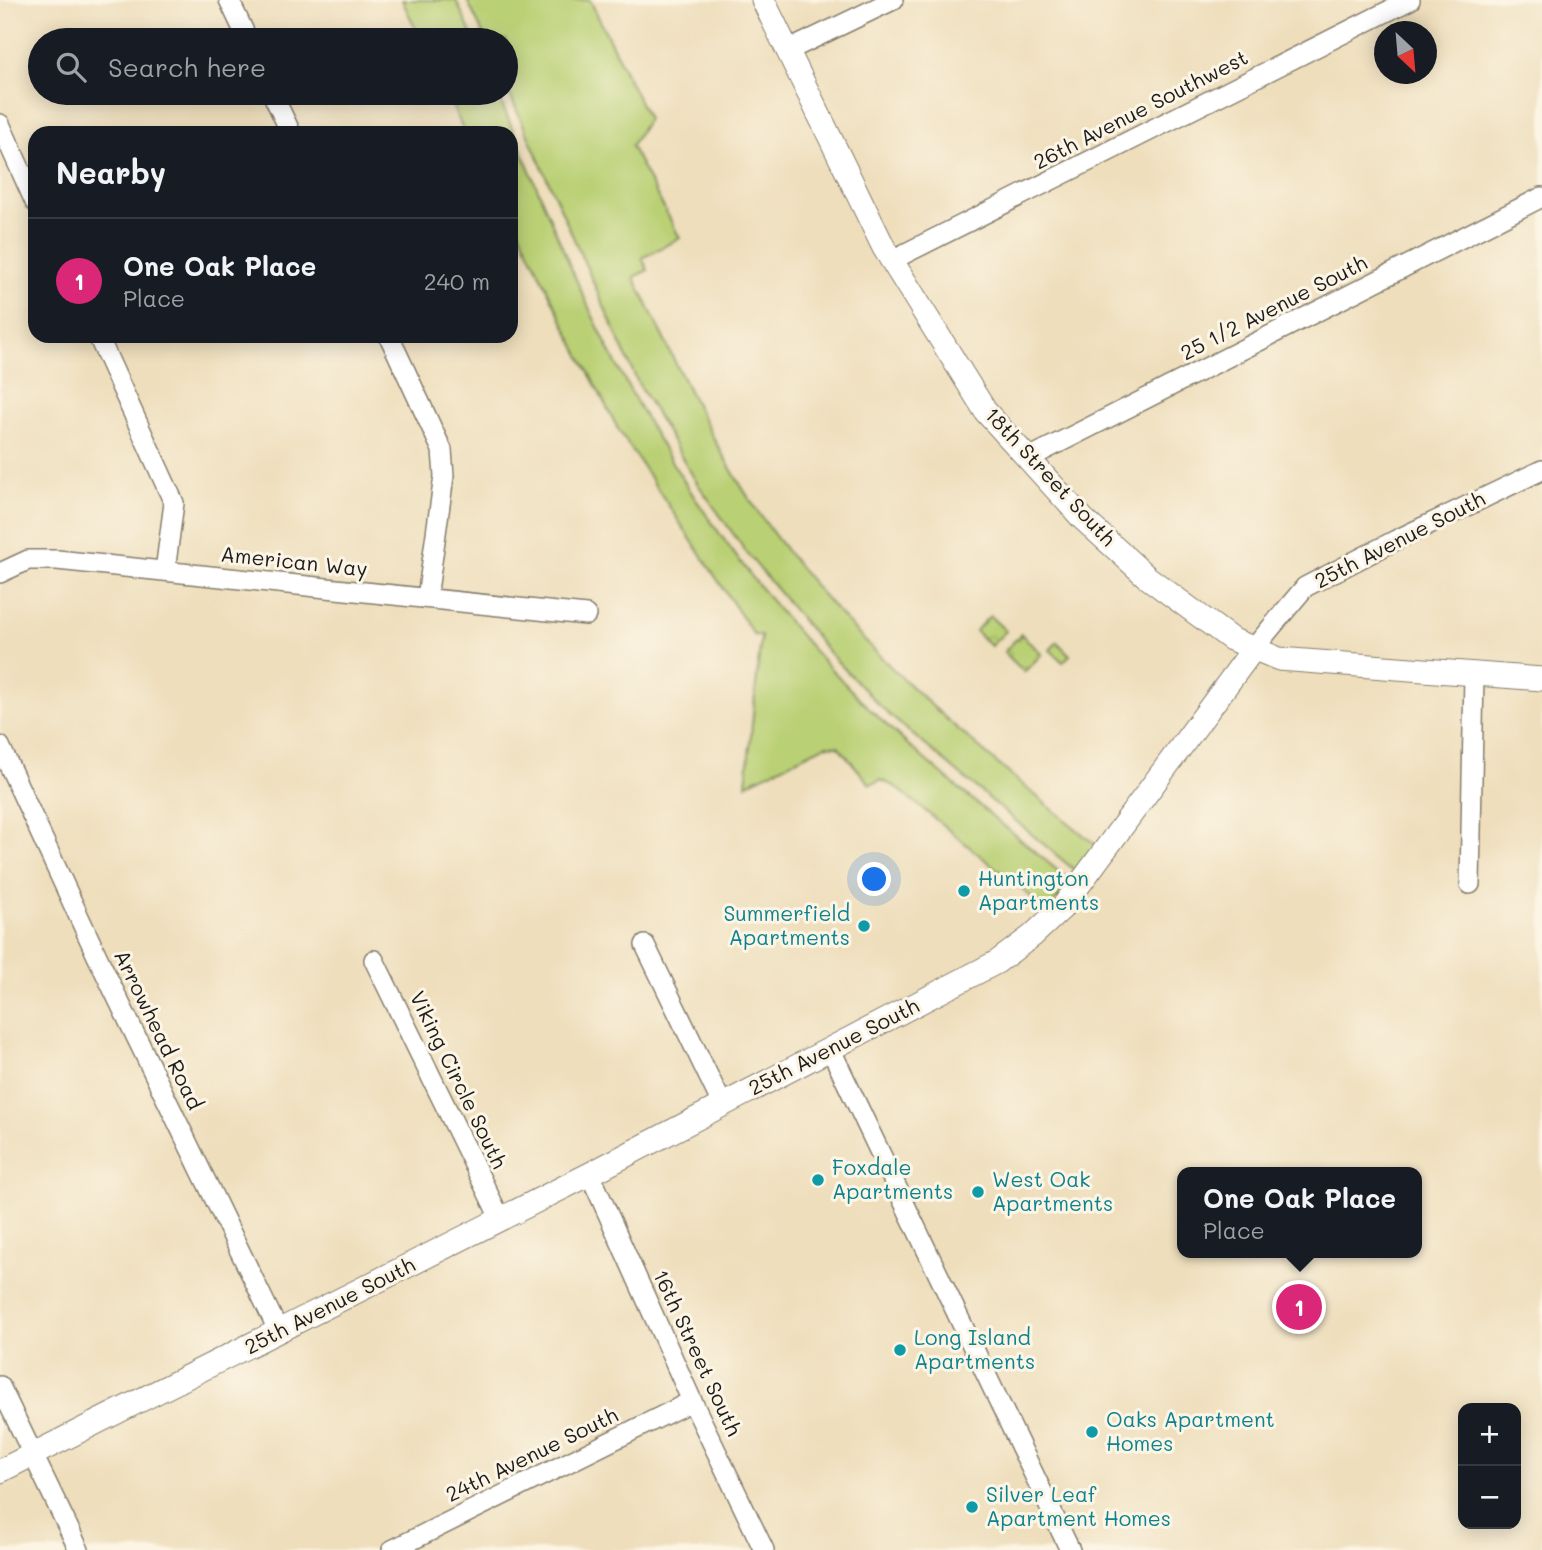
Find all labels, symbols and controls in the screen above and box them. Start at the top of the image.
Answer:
north arrow [1374,21,1437,84]
search box [28,28,518,105]
street label: 26th Avenue Southwest [1029,43,1252,175]
icon: search [52,48,90,86]
text: Search here [108,50,266,84]
text: Nearby [56,152,166,192]
street label: 25 1/2 Avenue South [1176,248,1371,365]
text: One Oak Place [123,249,316,283]
text: 1 [74,266,84,296]
text: 240 m [424,266,490,296]
text: Place [123,283,185,313]
street label: 18th Street South [980,401,1122,551]
street label: 25th Avenue South [1309,484,1489,593]
street label: American Way [219,539,369,582]
your location [857,862,891,896]
place label: Huntington Apartments [978,864,1099,915]
marker: Huntington Apartments [956,883,972,899]
place label: Summerfield Apartments [723,899,850,950]
marker: Summerfield Apartments [856,918,872,934]
street label: Arrowhead Road [109,945,210,1114]
street label: Viking Circle South [405,986,514,1173]
street label: 25th Avenue South [743,991,923,1100]
place label: Foxdale Apartments [832,1153,953,1204]
place label: West Oak Apartments [992,1165,1113,1216]
popup [1177,1167,1422,1258]
marker: Foxdale Apartments [810,1172,826,1188]
text: One Oak Place [1203,1181,1396,1215]
marker: West Oak Apartments [970,1184,986,1200]
text: Place [1203,1215,1265,1245]
street label: 25th Avenue South [239,1250,419,1359]
street label: 16th Street South [648,1265,749,1440]
pin: 1 [1276,1281,1322,1333]
place label: Long Island Apartments [914,1323,1035,1374]
marker: Long Island Apartments [892,1342,908,1358]
street label: 24th Avenue South [441,1400,622,1507]
map controls [1458,1403,1521,1529]
button: + [1458,1403,1521,1466]
place label: Oaks Apartment Homes [1106,1405,1275,1456]
marker: Oaks Apartment Homes [1084,1424,1100,1440]
button: − [1458,1466,1521,1529]
place label: Silver Leaf Apartment Homes [986,1480,1171,1531]
marker: Silver Leaf Apartment Homes [964,1499,980,1515]

